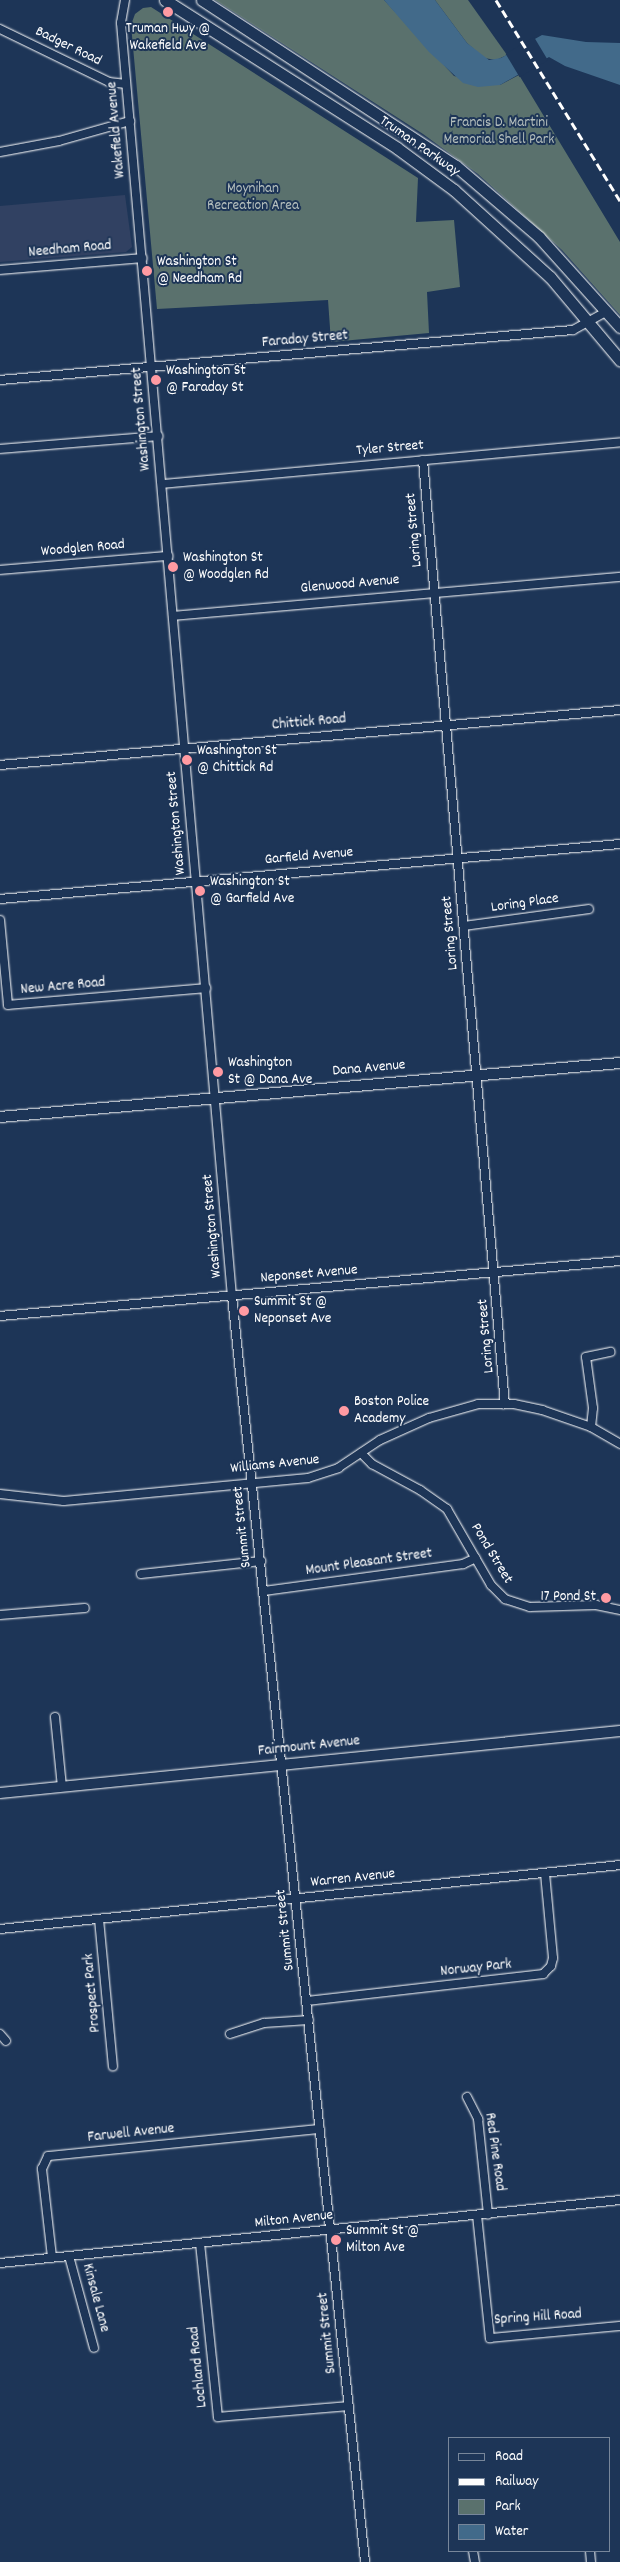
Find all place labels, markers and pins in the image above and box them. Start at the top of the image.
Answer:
marker: Truman Hwy @ Wakefield Ave [162,6,174,18]
place label: Truman Hwy @ Wakefield Ave [126,20,210,55]
place label: Washington St @ Needham Rd [157,253,242,288]
marker: Washington St @ Needham Rd [141,265,153,277]
place label: Washington St @ Faraday St [166,362,246,397]
marker: Washington St @ Faraday St [150,374,162,386]
place label: Washington St @ Woodglen Rd [183,549,269,584]
marker: Washington St @ Woodglen Rd [167,561,179,573]
place label: Washington St @ Chittick Rd [197,742,277,777]
marker: Washington St @ Chittick Rd [181,754,193,766]
place label: Washington St @ Garfield Ave [210,873,294,908]
marker: Washington St @ Garfield Ave [194,885,206,897]
place label: Washington St @ Dana Ave [228,1054,312,1089]
marker: Washington St @ Dana Ave [212,1066,224,1078]
place label: Summit St @ Neponset Ave [254,1293,331,1328]
marker: Summit St @ Neponset Ave [238,1305,250,1317]
place label: Boston Police Academy [354,1393,429,1428]
marker: Boston Police Academy [338,1405,350,1417]
place label: 17 Pond St [541,1589,596,1607]
marker: 17 Pond St [600,1592,612,1604]
place label: Summit St @ Milton Ave [346,2222,419,2257]
marker: Summit St @ Milton Ave [330,2234,342,2246]

